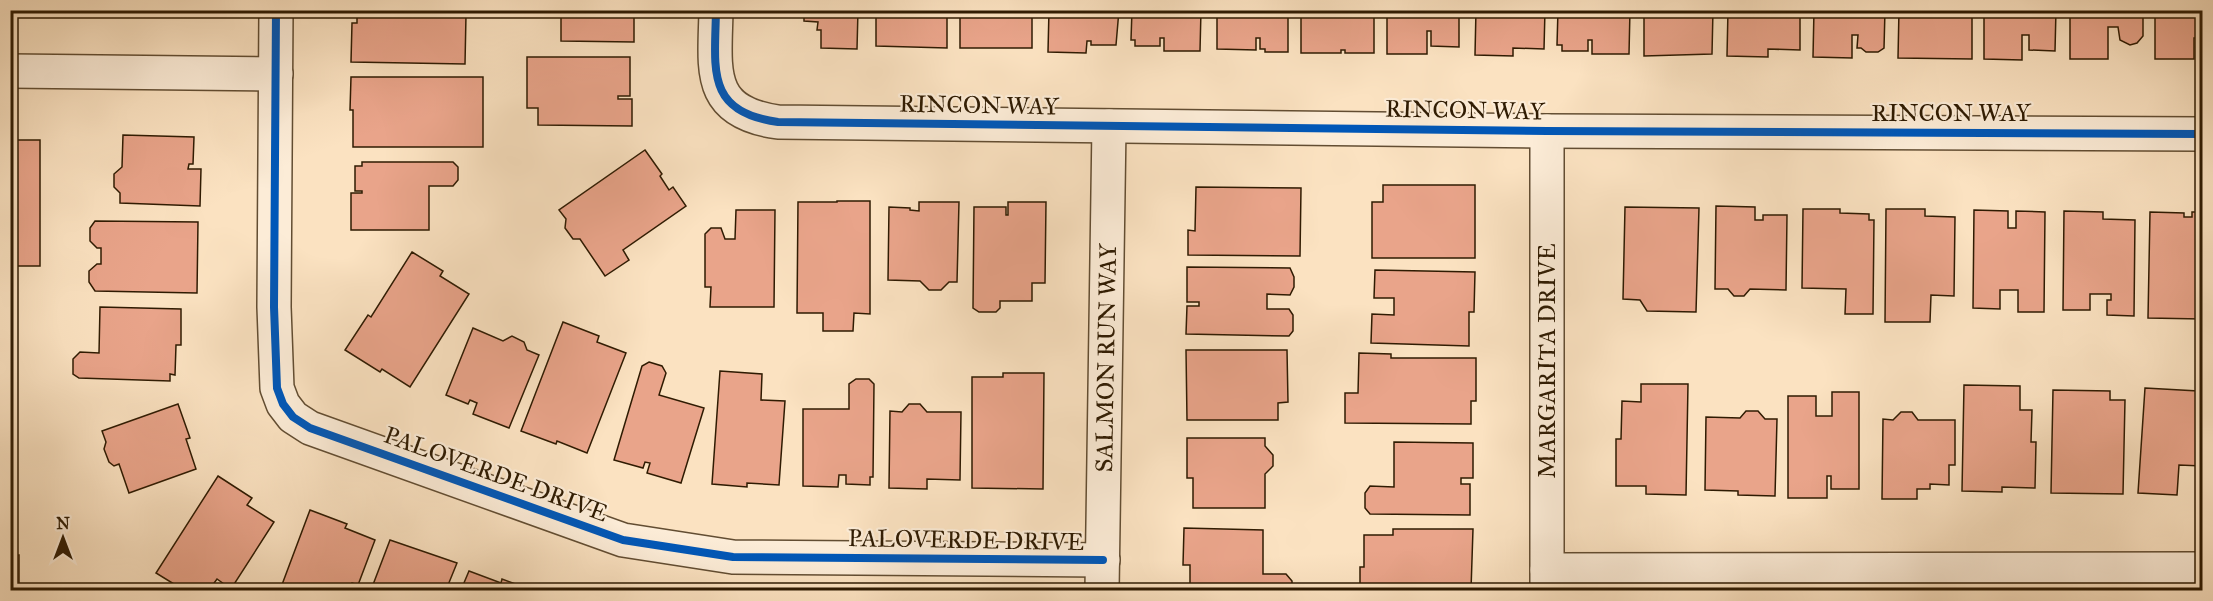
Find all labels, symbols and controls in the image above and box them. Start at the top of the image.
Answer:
street label: RINCON WAY [899,89,1060,121]
street label: RINCON WAY [1385,94,1546,126]
street label: RINCON WAY [1871,98,2032,128]
street label: SALMON RUN WAY [1089,243,1123,473]
street label: MARGARITA DRIVE [1532,243,1562,479]
street label: PALOVERDE DRIVE [380,420,612,528]
north arrow [33,508,93,568]
text: N [56,514,70,533]
street label: PALOVERDE DRIVE [848,523,1084,557]

